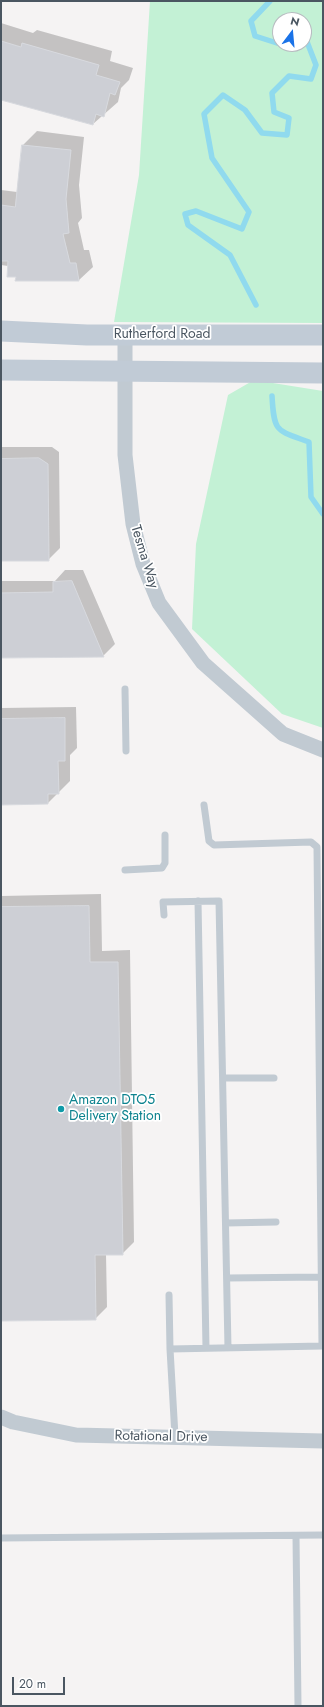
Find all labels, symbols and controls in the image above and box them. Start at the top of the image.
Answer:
north arrow [272,12,312,52]
text: N [289,13,301,30]
street label: Rutherford Road [114,327,210,343]
street label: Tesma Way [126,523,162,591]
place label: Amazon DTO5 Delivery Station [69,1093,161,1126]
marker: Amazon DTO5 Delivery Station [56,1104,66,1114]
street label: Rotational Drive [114,1428,208,1446]
scale bar [14,1669,67,1695]
text: 20 m [19,1675,46,1693]

